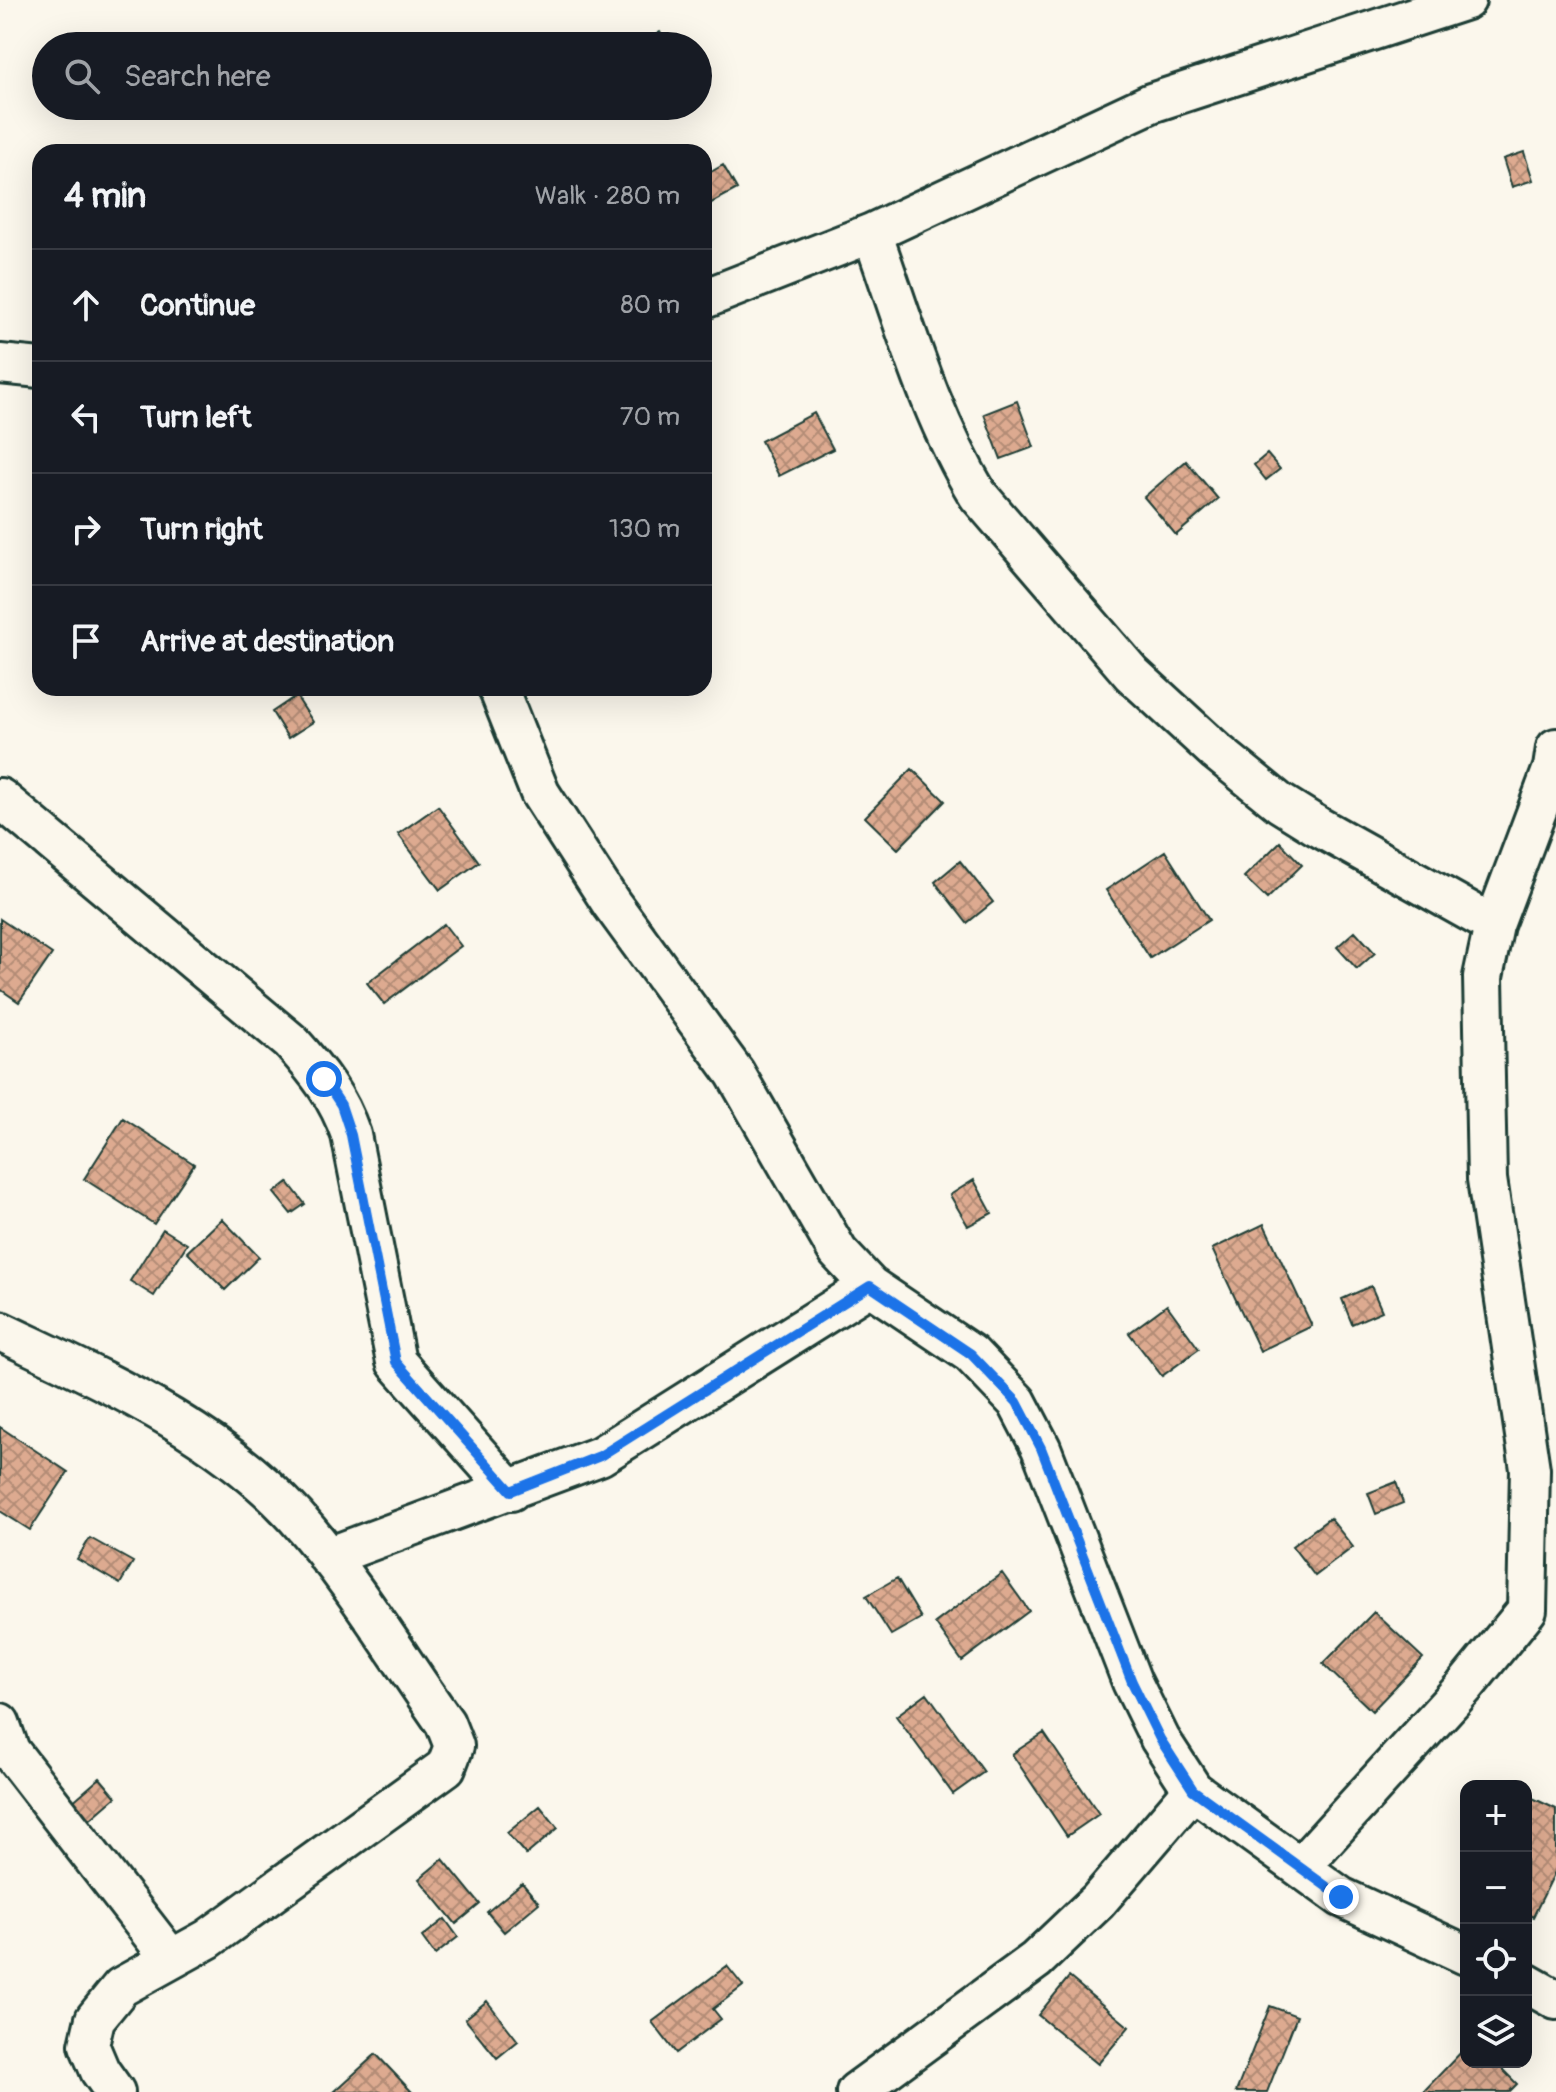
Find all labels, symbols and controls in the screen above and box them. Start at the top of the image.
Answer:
search box [32,32,712,120]
icon: search [60,54,104,98]
text: Search here [124,58,271,95]
text: 4 min [64,175,146,218]
text: Walk · 280 m [535,180,680,212]
icon: ahead [64,283,108,327]
text: Continue [140,287,255,324]
text: 80 m [620,289,680,321]
icon: left [64,395,108,439]
text: Turn left [140,399,251,436]
text: 70 m [620,401,680,433]
icon: right [64,507,108,551]
text: Turn right [140,511,263,548]
text: 130 m [609,513,680,545]
icon: arrive [64,619,108,663]
text: Arrive at destination [140,623,394,660]
route start [306,1061,342,1097]
map controls [1460,1780,1532,2068]
button: + [1460,1780,1532,1852]
button: − [1460,1852,1532,1924]
route end [1323,1879,1359,1915]
button: locate [1460,1924,1532,1996]
button: layers [1460,1996,1532,2068]

